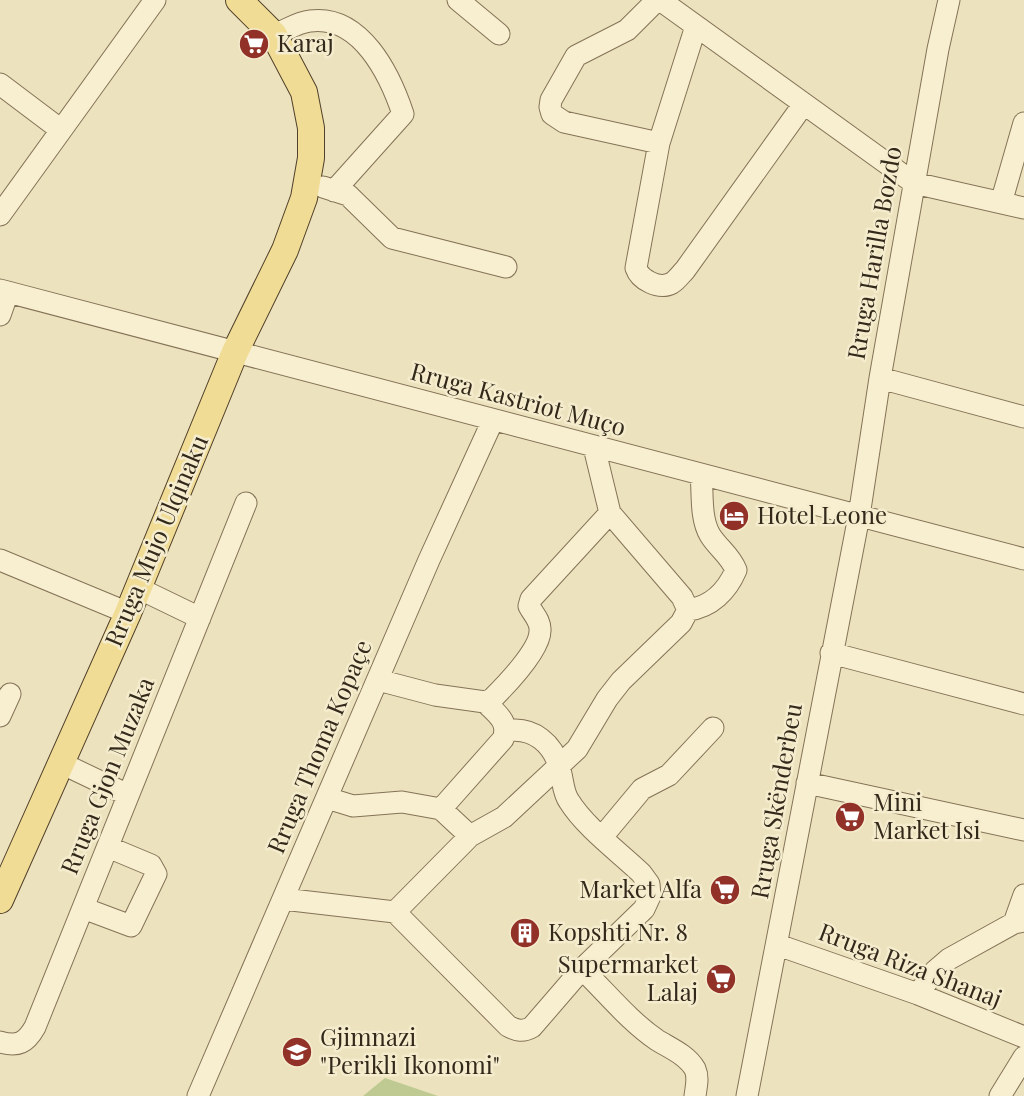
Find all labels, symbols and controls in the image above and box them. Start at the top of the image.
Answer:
place label: Karaj [277,26,334,58]
supermarket icon: Karaj [237,27,271,61]
street label: Rruga Harilla Bozdo [839,144,908,362]
street label: Rruga Kastriot Muço [407,354,630,442]
street label: Rruga Mujo Ulqinaku [96,429,214,651]
place label: Hotel Leone [757,498,887,530]
hotel icon: Hotel Leone [717,499,751,533]
street label: Rruga Thoma Kopaçe [259,634,378,858]
street label: Rruga Gjon Muzaka [52,672,160,879]
street label: Rruga Skënderbeu [742,700,808,901]
place label: Mini Market Isi [873,785,980,845]
supermarket icon: Mini Market Isi [833,800,867,834]
place label: Market Alfa [579,872,702,904]
supermarket icon: Market Alfa [708,873,742,907]
place label: Kopshti Nr. 8 [548,915,688,947]
street label: Rruga Riza Shanaj [815,915,1007,1014]
building icon: Kopshti Nr. 8 [508,916,542,950]
place label: Supermarket Lalaj [558,947,698,1007]
supermarket icon: Supermarket Lalaj [704,962,738,996]
place label: Gjimnazi "Perikli Ikonomi" [320,1020,500,1080]
school or university icon: Gjimnazi "Perikli Ikonomi" [280,1035,314,1069]

